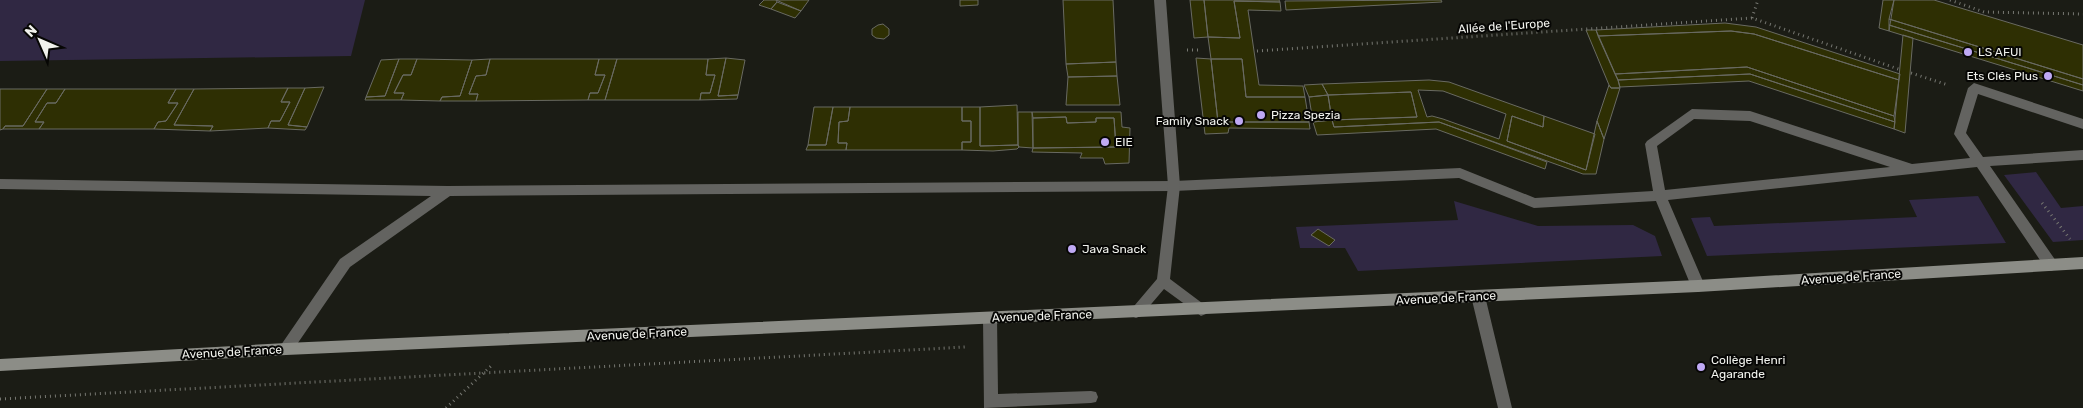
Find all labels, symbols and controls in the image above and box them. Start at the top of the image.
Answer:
north arrow [15,15,65,65]
street label: Allée de l'Europe [1458,16,1551,36]
text: N [22,22,41,41]
place label: LS AFUI [1978,45,2022,59]
marker: LS AFUI [1962,46,1974,58]
place label: Ets Clés Plus [1966,69,2038,83]
marker: Ets Clés Plus [2042,70,2054,82]
place label: Pizza Spezia [1271,108,1340,122]
marker: Pizza Spezia [1255,109,1267,121]
place label: Family Snack [1156,114,1230,128]
marker: Family Snack [1233,115,1245,127]
place label: EIE [1115,135,1133,149]
marker: EIE [1099,136,1111,148]
place label: Java Snack [1082,242,1147,256]
marker: Java Snack [1066,243,1078,255]
street label: Avenue de France [1800,266,1902,287]
street label: Avenue de France [1396,288,1497,308]
street label: Avenue de France [992,307,1093,325]
street label: Avenue de France [587,324,688,344]
street label: Avenue de France [182,342,283,362]
place label: Collège Henri Agarande [1711,353,1785,381]
marker: Collège Henri Agarande [1695,361,1707,373]

